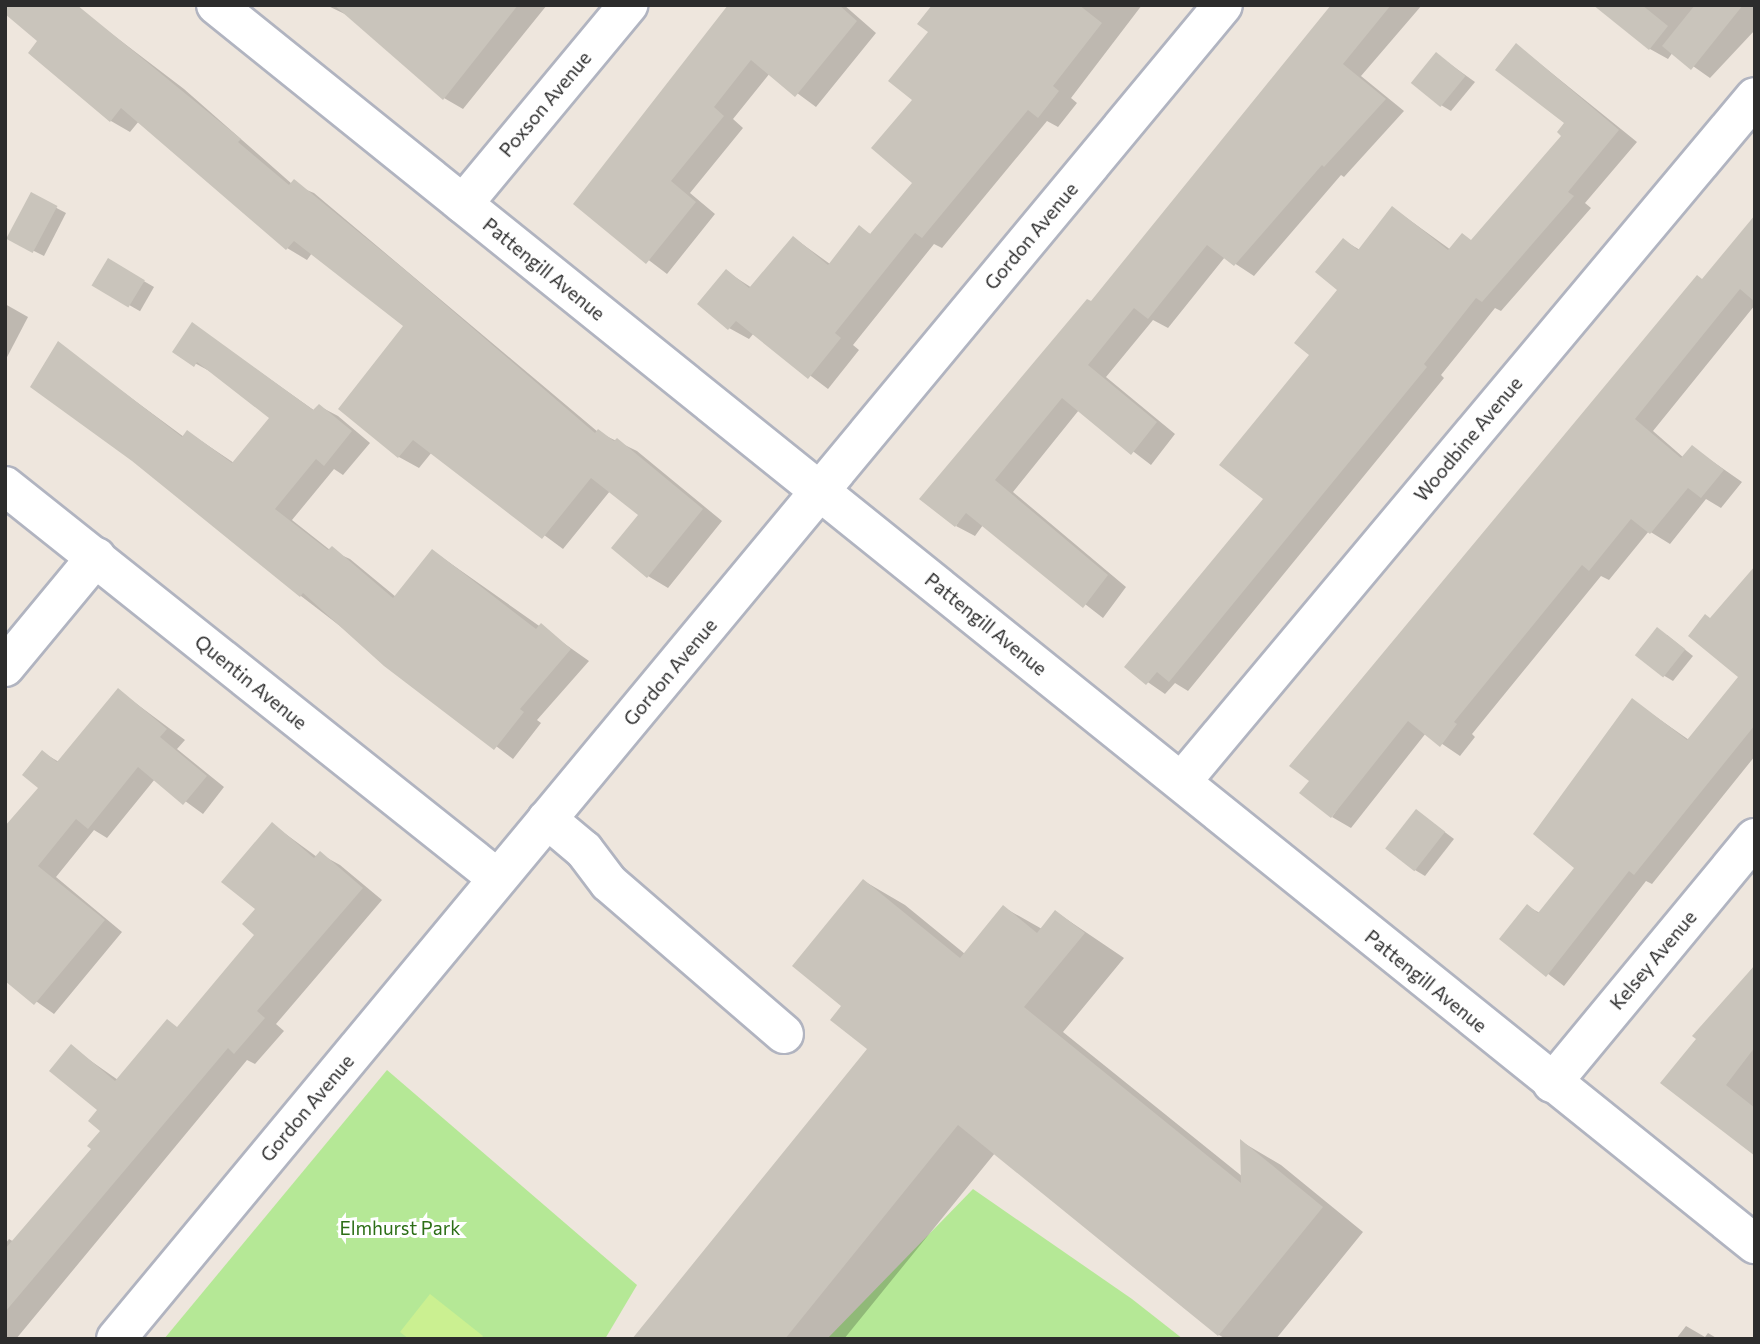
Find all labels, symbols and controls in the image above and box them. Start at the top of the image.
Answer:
street label: Poxson Avenue [494,47,596,161]
street label: Gordon Avenue [980,178,1082,294]
street label: Pattengill Avenue [479,213,609,325]
street label: Woodbine Avenue [1409,372,1527,506]
street label: Pattengill Avenue [921,568,1051,680]
street label: Gordon Avenue [619,614,721,730]
street label: Quentin Avenue [190,630,312,734]
street label: Kelsey Avenue [1605,906,1701,1014]
street label: Pattengill Avenue [1361,925,1491,1037]
street label: Gordon Avenue [256,1050,358,1166]
park label: Elmhurst Park [339,1217,461,1239]

